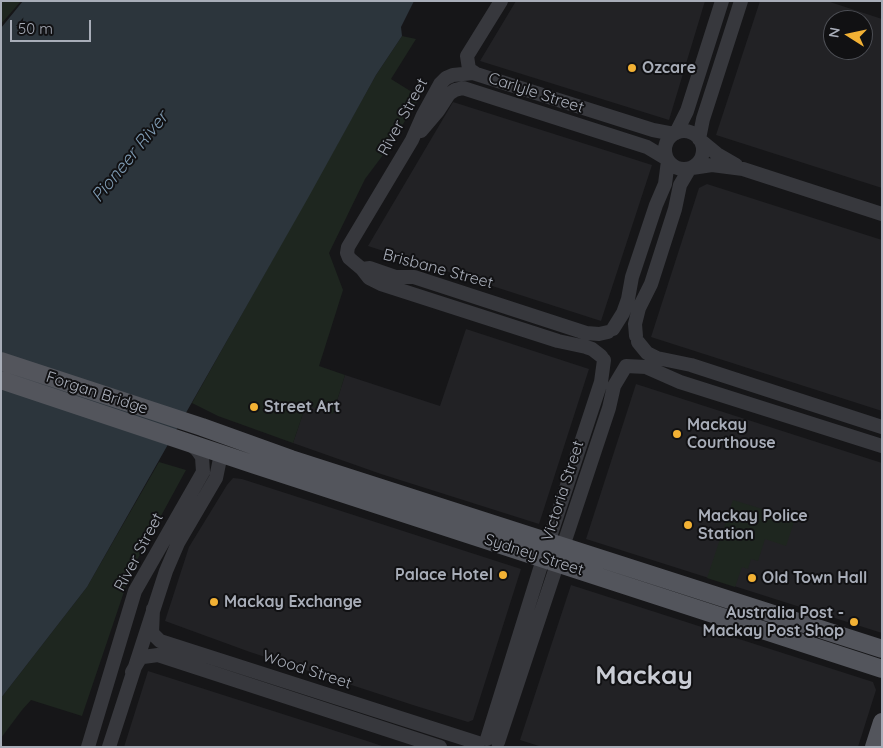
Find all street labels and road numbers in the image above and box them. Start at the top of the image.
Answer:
street label: Carlyle Street [486,68,586,118]
street label: River Street [374,75,432,159]
street label: Brisbane Street [381,245,495,293]
street label: Forgan Bridge [44,367,150,419]
street label: Victoria Street [538,438,588,544]
street label: River Street [110,510,168,594]
street label: Sydney Street [482,530,586,580]
street label: Wood Street [260,647,354,693]

